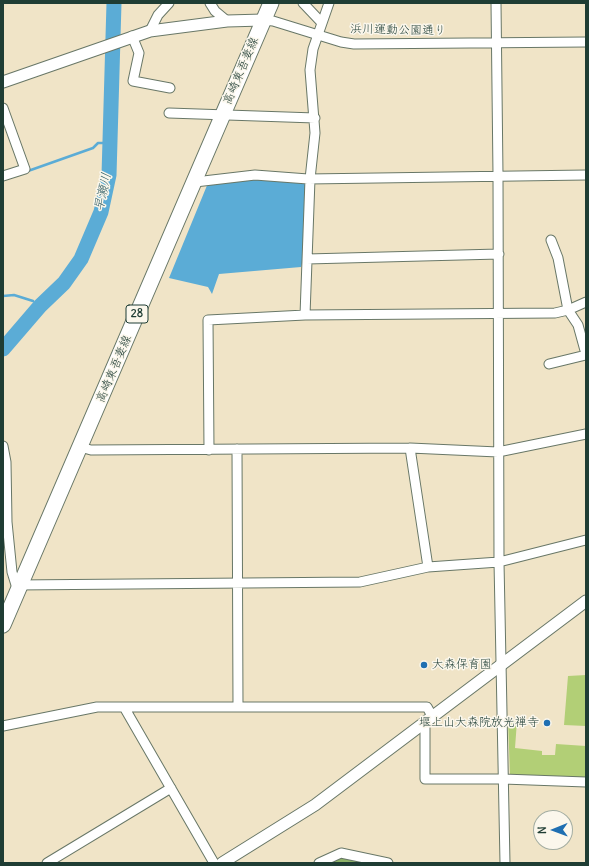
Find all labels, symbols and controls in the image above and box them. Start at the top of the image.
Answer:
street label: 浜川運動公園通り [350,22,446,38]
street label: 高崎東吾妻線 [220,35,262,107]
water label: 早瀬川 [91,171,115,213]
road number: 28 [126,305,148,323]
street label: 高崎東吾妻線 [93,333,135,405]
place label: 大森保育園 [432,658,492,672]
marker: 大森保育園 [419,660,429,670]
place label: 堰上山大森院放光禅寺 [419,716,539,730]
marker: 堰上山大森院放光禅寺 [542,718,552,728]
north arrow [533,810,573,850]
text: N [535,826,549,834]

